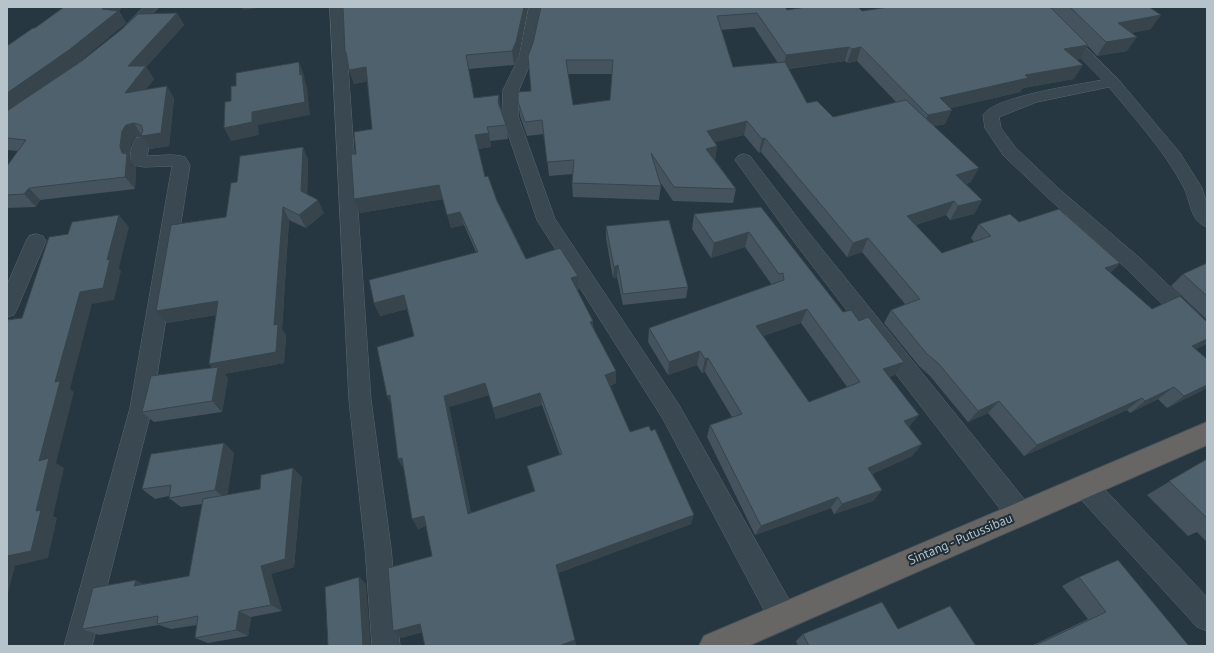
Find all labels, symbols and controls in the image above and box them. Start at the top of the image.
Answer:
street label: Sintang - Putussibau [905,509,1015,569]

